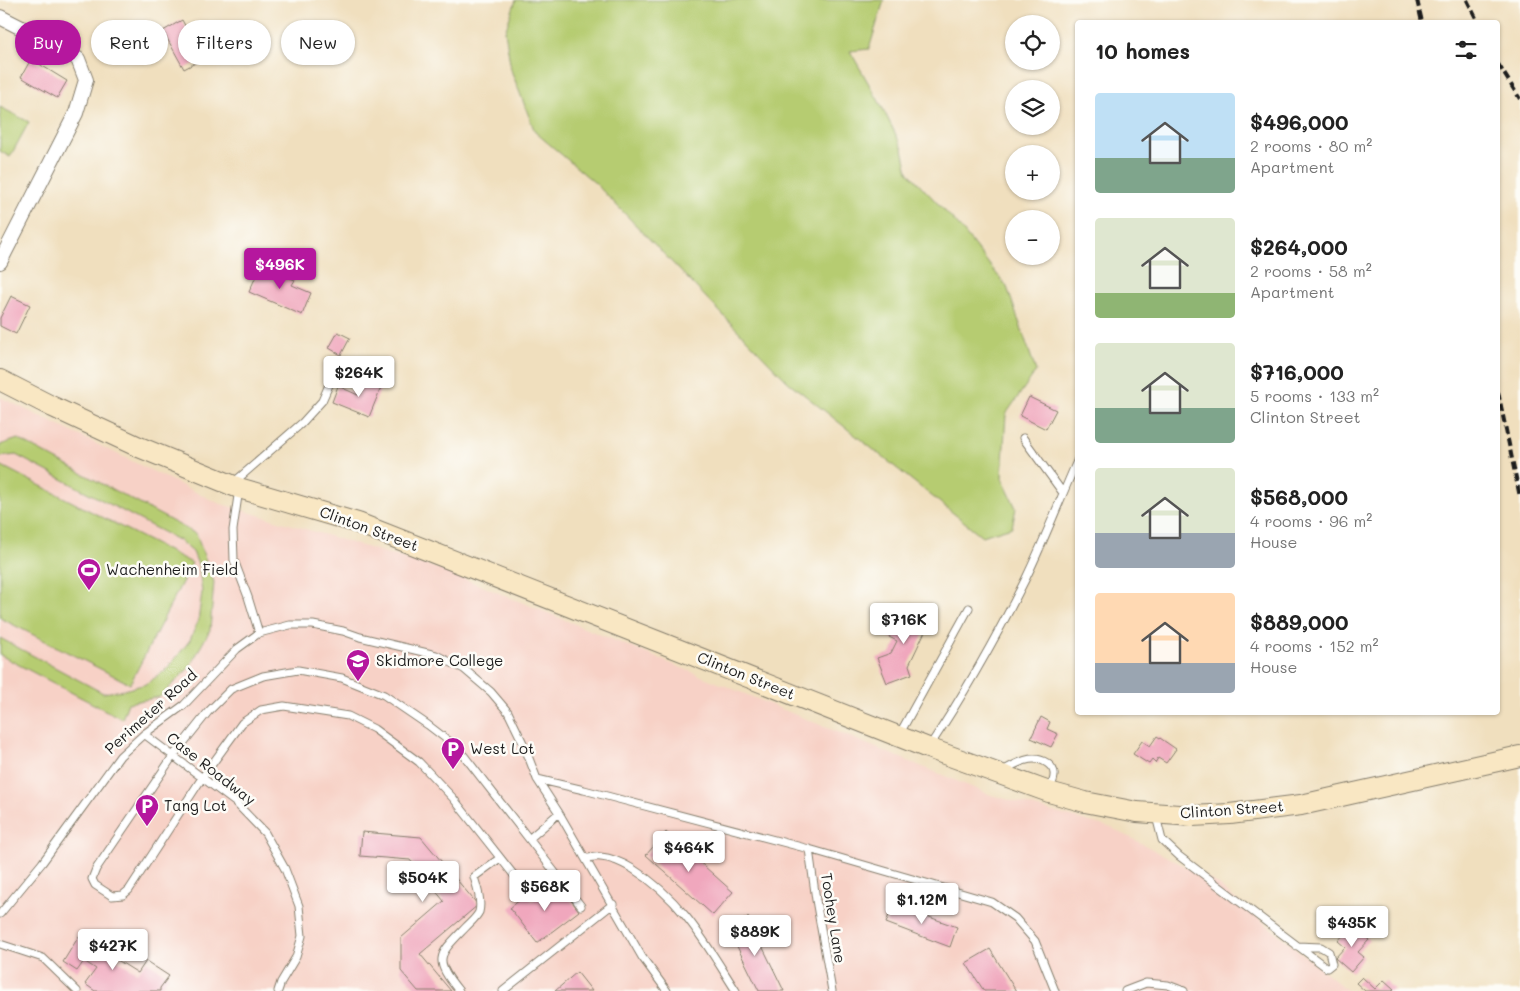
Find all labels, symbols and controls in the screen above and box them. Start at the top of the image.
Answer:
map controls [1005,15,1060,265]
button: locate [1005,15,1060,70]
chip: Buy [15,20,81,65]
chip: Rent [91,20,168,65]
chip: Filters [178,20,271,65]
chip: New [281,20,355,65]
icon: filters [1452,36,1480,64]
text: 10 homes [1095,37,1190,64]
button: layers [1005,80,1060,135]
text: $496,000 [1250,108,1349,135]
icon: home [1135,113,1195,173]
text: 2 rooms · 80 m² [1250,135,1372,156]
button: + [1005,145,1060,200]
text: Apartment [1250,156,1335,177]
button: − [1005,210,1060,265]
text: $264,000 [1250,233,1348,260]
icon: home [1135,238,1195,298]
pin: $496K [245,248,315,290]
text: $496K [255,253,305,274]
text: 2 rooms · 58 m² [1250,260,1372,281]
text: Apartment [1250,281,1335,302]
pin: $264K [324,356,394,398]
text: $716,000 [1250,358,1344,385]
text: $264K [334,361,384,382]
icon: home [1135,363,1195,423]
text: 5 rooms · 133 m² [1250,385,1379,406]
text: Clinton Street [1250,406,1361,427]
text: $568,000 [1250,483,1348,510]
icon: home [1135,488,1195,548]
street label: Clinton Street [317,501,422,555]
text: 4 rooms · 96 m² [1250,510,1372,531]
text: House [1250,531,1297,552]
sports icon: Wachenheim Field [76,557,102,591]
place label: Wachenheim Field [106,559,238,579]
pin: $716K [869,602,939,645]
text: $716K [881,608,927,629]
text: $889,000 [1250,608,1349,635]
icon: home [1135,613,1195,673]
text: 4 rooms · 152 m² [1250,635,1379,656]
street label: Clinton Street [695,646,798,704]
school or university icon: Skidmore College [345,648,371,682]
place label: Skidmore College [376,650,503,670]
text: House [1250,656,1297,677]
street label: Perimeter Road [100,665,201,758]
street label: Case Roadway [163,727,260,809]
parking icon: West Lot [440,736,466,770]
place label: West Lot [470,738,535,758]
parking icon: Tang Lot [134,793,160,827]
place label: Tang Lot [164,795,227,815]
street label: Clinton Street [1179,795,1284,823]
pin: $464K [654,830,724,873]
text: $464K [664,836,714,857]
pin: $504K [388,860,458,903]
text: $504K [398,866,448,887]
pin: $568K [510,870,580,912]
street label: Toohey Lane [817,871,851,965]
text: $568K [520,875,570,896]
pin: $1.12M [881,882,963,925]
text: $1.12M [897,888,947,909]
pin: $435K [1317,906,1387,948]
text: $435K [1327,911,1377,932]
pin: $889K [720,914,790,957]
text: $889K [730,920,780,941]
pin: $427K [78,928,148,971]
text: $427K [89,934,137,955]

